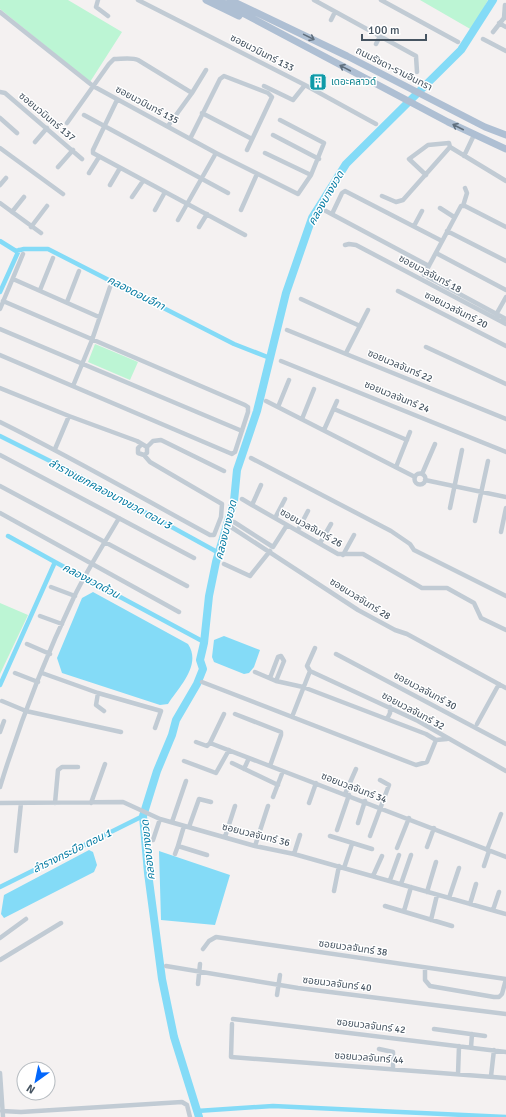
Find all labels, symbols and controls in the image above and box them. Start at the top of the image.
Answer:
scale bar [362,16,426,42]
text: 100 m [368,23,400,38]
street label: ซอยนวมินทร์ 133 [228,32,296,74]
one-way arrow [303,34,315,41]
street label: ถนนรัชดา-รามอินทรา [354,45,434,93]
one-way arrow [339,64,351,71]
building icon: เดอะคลาวด์ [308,72,328,92]
place label: เดอะคลาวด์ [331,76,376,88]
street label: ซอยนวมินทร์ 135 [113,83,181,127]
street label: ซอยนวมินทร์ 137 [16,90,78,144]
one-way arrow [452,123,464,130]
water label: คลองบางขวด [305,168,347,227]
street label: ซอยนวลจันทร์ 18 [397,252,463,296]
water label: คลองดอนอีกา [105,273,167,313]
street label: ซอยนวลจันทร์ 20 [422,289,490,331]
street label: ซอยนวลจันทร์ 22 [366,347,434,385]
street label: ซอยนวลจันทร์ 24 [363,378,432,416]
water label: ลำรางแยกคลองบางขวด ตอน 3 [47,456,174,532]
water label: คลองบางขวด [212,498,240,561]
street label: ซอยนวลจันทร์ 26 [278,506,344,550]
water label: คลองขวดด้วน [60,561,123,602]
street label: ซอยนวลจันทร์ 28 [327,576,393,622]
street label: ซอยนวลจันทร์ 30 [392,669,458,713]
street label: ซอยนวลจันทร์ 32 [380,689,446,733]
street label: ซอยนวลจันทร์ 34 [319,770,389,806]
water label: คลองบางขวด [138,818,158,881]
street label: ซอยนวลจันทร์ 36 [221,821,291,849]
water label: ลำรางกระบือ ตอน 1 [31,826,114,876]
street label: ซอยนวลจันทร์ 38 [318,937,388,959]
street label: ซอยนวลจันทร์ 40 [302,974,372,994]
street label: ซอยนวลจันทร์ 42 [336,1016,406,1036]
street label: ซอยนวลจันทร์ 44 [334,1050,405,1066]
north arrow [16,1061,56,1101]
text: N [24,1081,38,1097]

